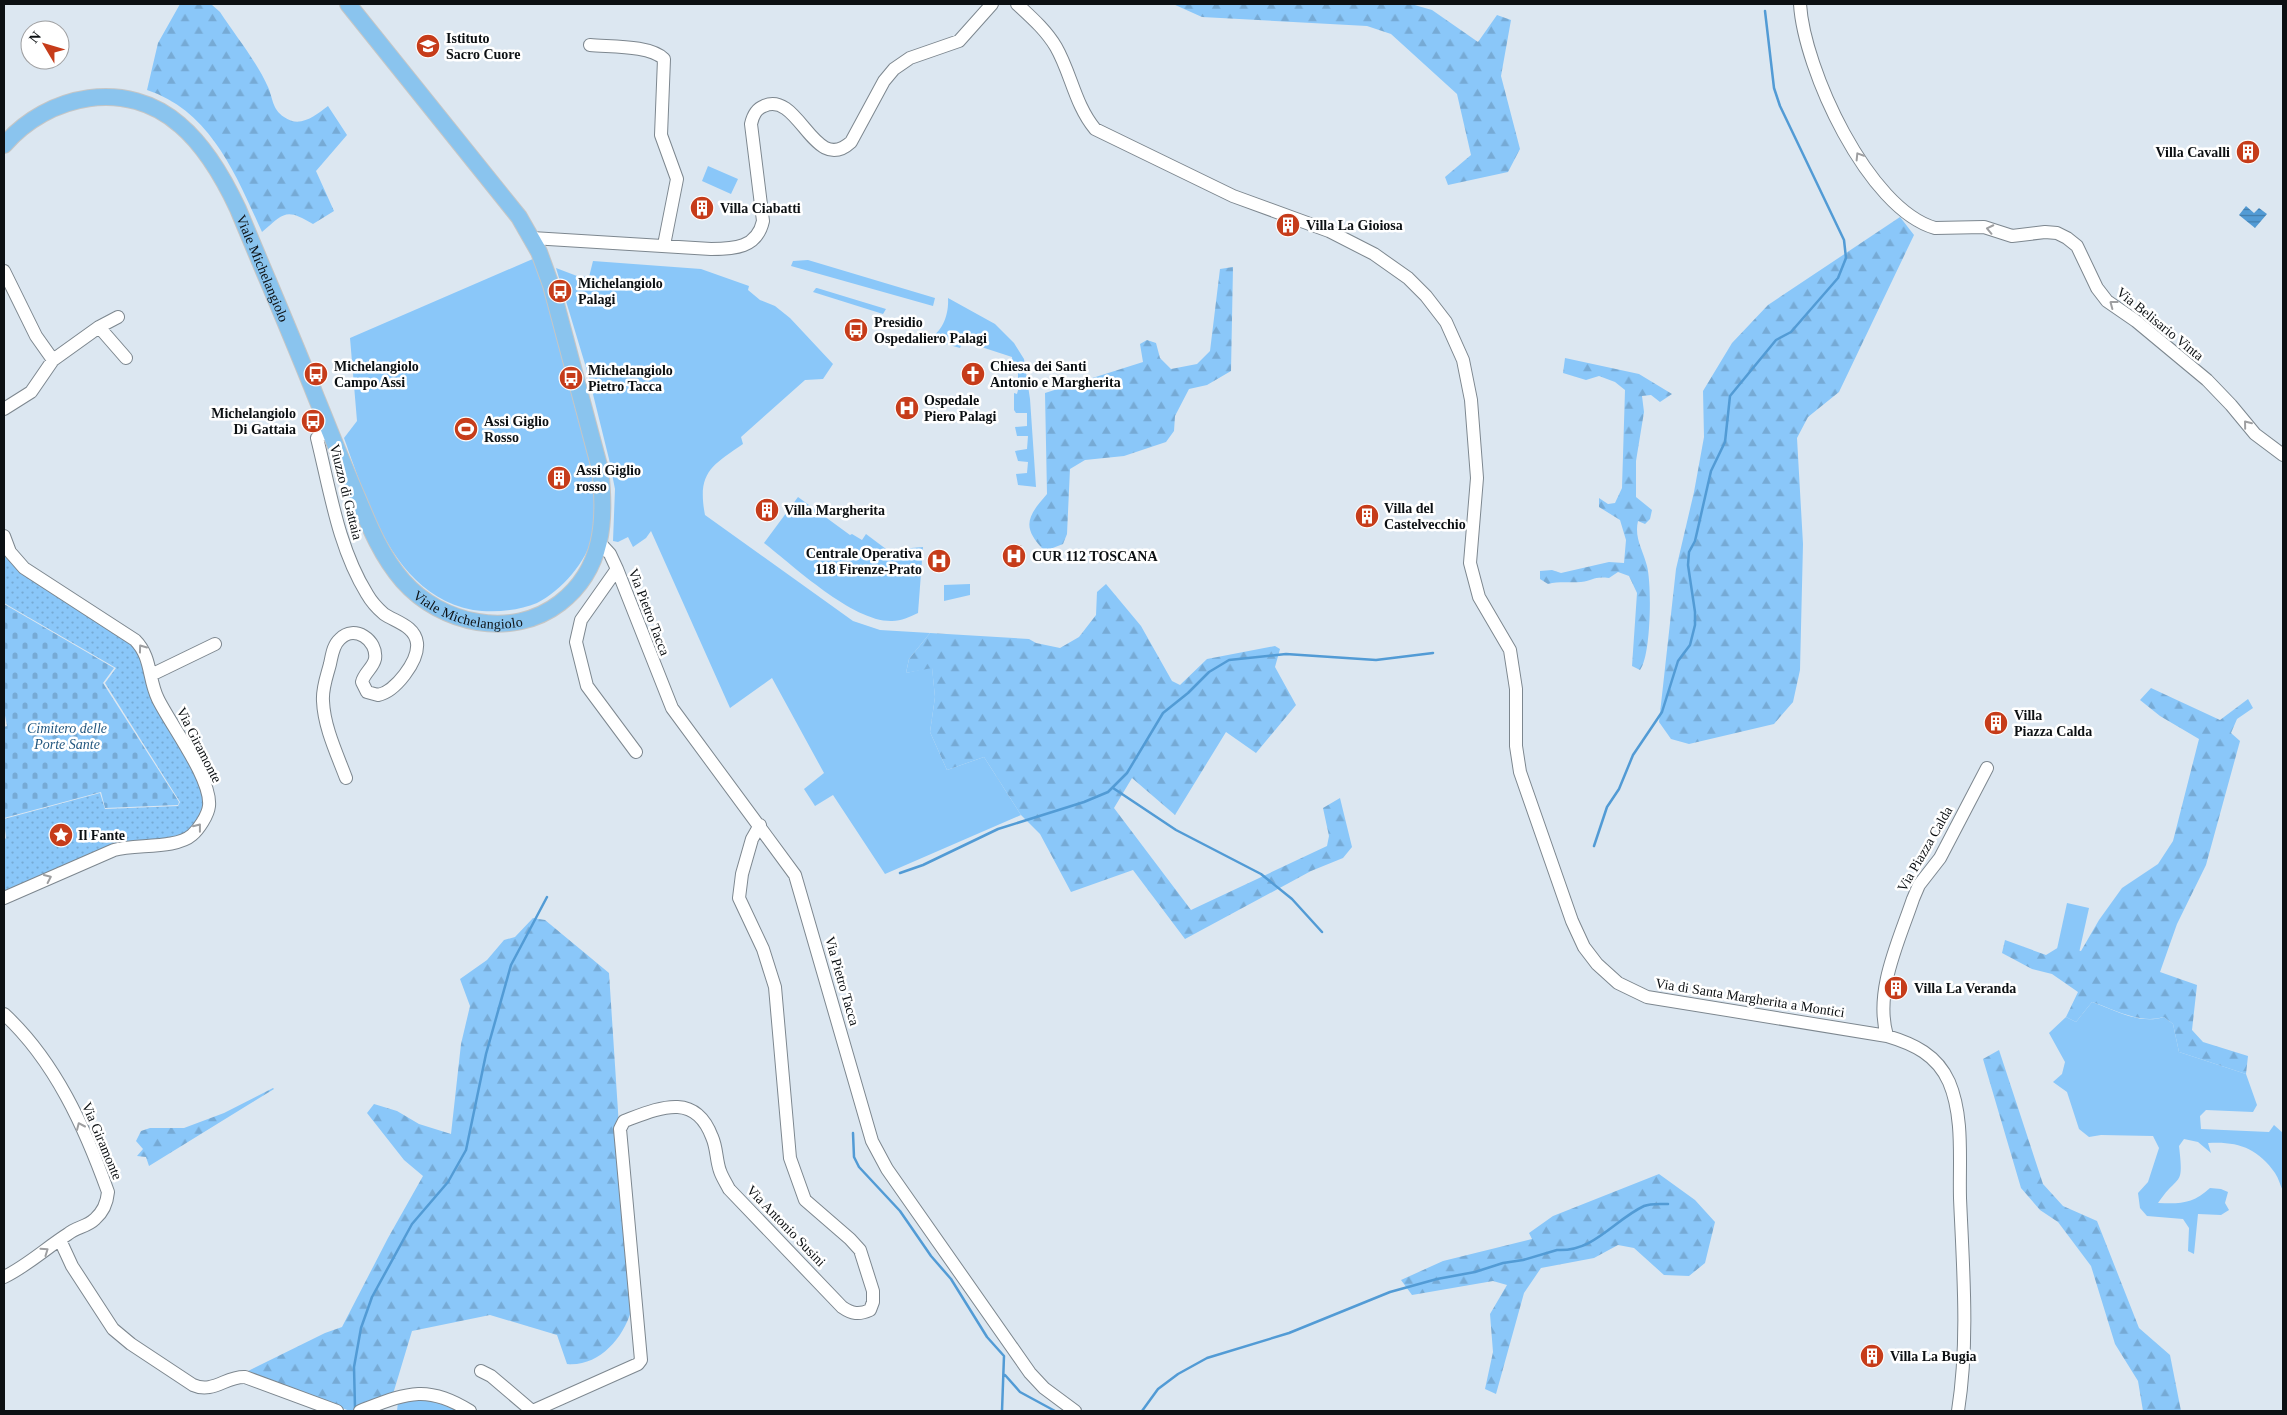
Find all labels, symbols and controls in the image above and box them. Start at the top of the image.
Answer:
north arrow [20,20,70,70]
text: N [26,29,44,46]
place label: Istituto Sacro Cuore [446,31,521,62]
school or university icon: Istituto Sacro Cuore [415,33,441,59]
building icon: Villa Cavalli [2235,139,2261,165]
place label: Villa Cavalli [2155,145,2230,160]
one-way arrow [1855,153,1865,162]
building icon: Villa Ciabatti [689,195,715,221]
place label: Villa Ciabatti [720,201,801,216]
street label: Viale Michelangiolo [234,212,292,324]
building icon: Villa La Gioiosa [1275,212,1301,238]
place label: Villa La Gioiosa [1306,218,1403,233]
one-way arrow [1985,224,1994,235]
place label: Michelangiolo Palagi [578,276,663,307]
bus stop icon: Michelangiolo Palagi [547,278,573,304]
street label: Via Belisario Vinta [2114,285,2207,364]
one-way arrow [2110,302,2119,310]
place label: Presidio Ospedaliero Palagi [874,315,987,346]
bus stop icon: Presidio Ospedaliero Palagi [843,317,869,343]
place label: Michelangiolo Campo Assi [334,359,419,390]
place label: Chiesa dei Santi Antonio e Margherita [990,359,1121,390]
bus stop icon: Michelangiolo Campo Assi [303,361,329,387]
church icon: Chiesa dei Santi Antonio e Margherita [960,361,986,387]
place label: Michelangiolo Pietro Tacca [588,363,673,394]
bus stop icon: Michelangiolo Pietro Tacca [558,365,584,391]
place label: Ospedale Piero Palagi [924,393,997,424]
hospital icon: Ospedale Piero Palagi [894,395,920,421]
place label: Michelangiolo Di Gattaia [211,406,296,437]
bus stop icon: Michelangiolo Di Gattaia [300,408,326,434]
place label: Assi Giglio Rosso [484,414,549,445]
sports icon: Assi Giglio Rosso [453,416,479,442]
one-way arrow [2244,421,2252,430]
street label: Viuzzo di Gattaia [327,443,365,542]
place label: Assi Giglio rosso [576,463,641,494]
building icon: Assi Giglio rosso [546,465,572,491]
building icon: Villa Margherita [754,497,780,523]
place label: Villa del Castelvecchio [1384,501,1466,532]
place label: Villa Margherita [784,503,885,518]
building icon: Villa del Castelvecchio [1354,503,1380,529]
hospital icon: CUR 112 TOSCANA [1001,543,1027,569]
place label: Centrale Operativa 118 Firenze-Prato [806,546,922,577]
hospital icon: Centrale Operativa 118 Firenze-Prato [926,548,952,574]
place label: CUR 112 TOSCANA [1032,549,1158,564]
street label: Via Pietro Tacca [626,566,673,658]
street label: Viale Michelangiolo [410,587,524,631]
one-way arrow [139,644,148,654]
street label: Via Giramonte [174,705,224,785]
place label: Villa Piazza Calda [2014,708,2092,739]
building icon: Villa Piazza Calda [1983,710,2009,736]
park label: Cimitero delle Porte Sante [27,721,107,752]
street label: Via Piazza Calda [1895,803,1956,894]
place icon: Il Fante [48,822,74,848]
one-way arrow [193,824,201,833]
place label: Il Fante [78,828,125,843]
one-way arrow [43,874,52,885]
street label: Via Pietro Tacca [822,935,862,1028]
building icon: Villa La Veranda [1883,975,1909,1001]
street label: Via di Santa Margherita a Montici [1654,976,1846,1020]
place label: Villa La Veranda [1914,981,2016,996]
street label: Via Giramonte [79,1100,125,1182]
one-way arrow [77,1123,87,1132]
street label: Via Antonio Susini [744,1182,828,1270]
one-way arrow [39,1248,48,1257]
building icon: Villa La Bugia [1859,1343,1885,1369]
place label: Villa La Bugia [1890,1349,1977,1364]

